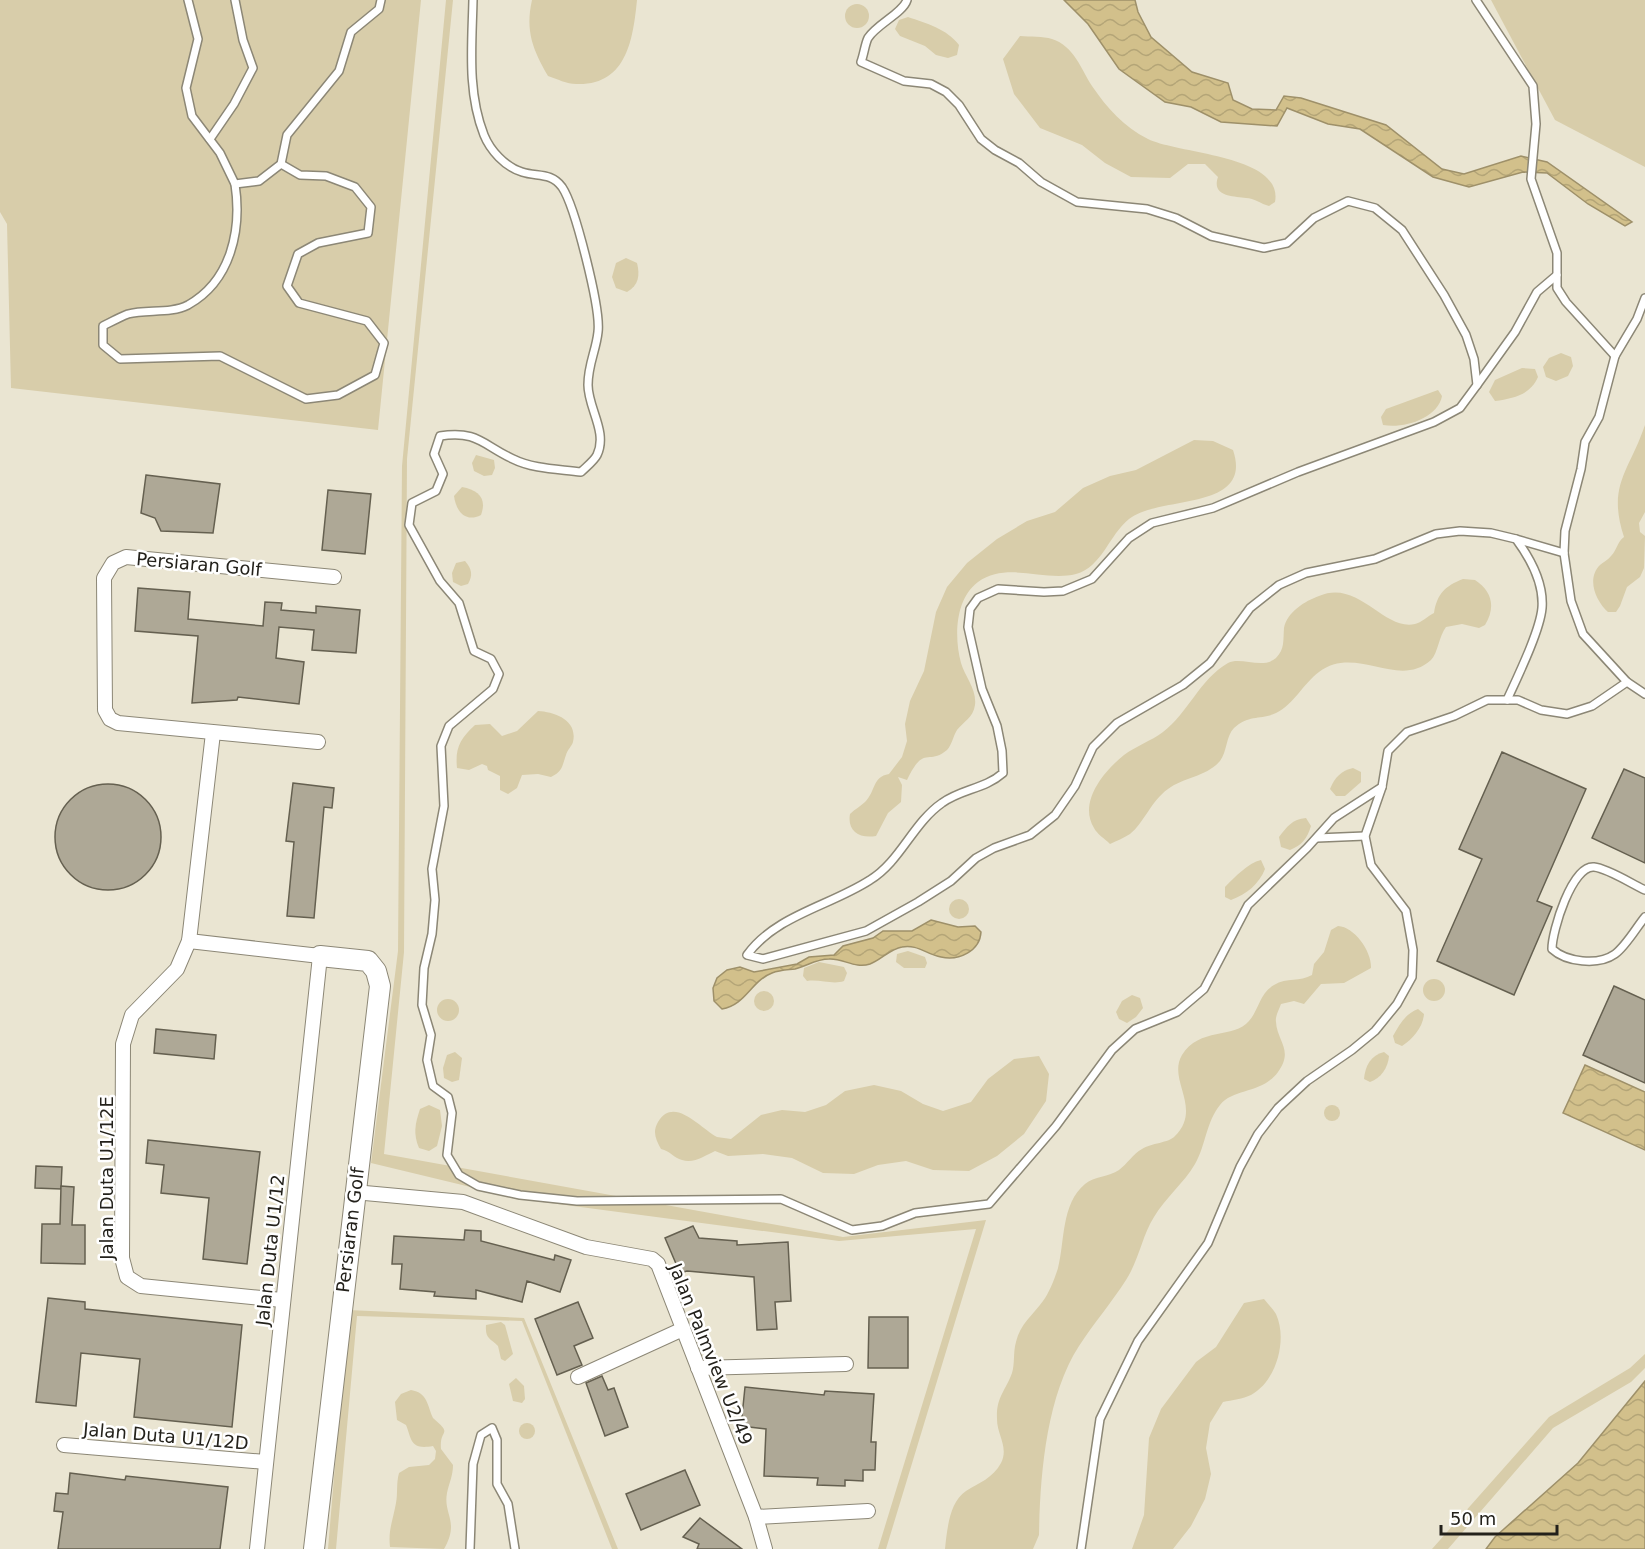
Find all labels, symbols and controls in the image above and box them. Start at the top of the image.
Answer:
street label: Persiaran Golf [135,548,263,580]
street label: Jalan Duta U1/12E [96,1096,117,1261]
street label: Persiaran Golf [332,1166,368,1294]
street label: Jalan Duta U1/12 [251,1173,288,1328]
street label: Jalan Palmview U2/49 [665,1259,757,1448]
street label: Jalan Duta U1/12D [81,1418,250,1454]
scale bar [1441,1498,1556,1536]
text: 50 m [1450,1508,1496,1529]

